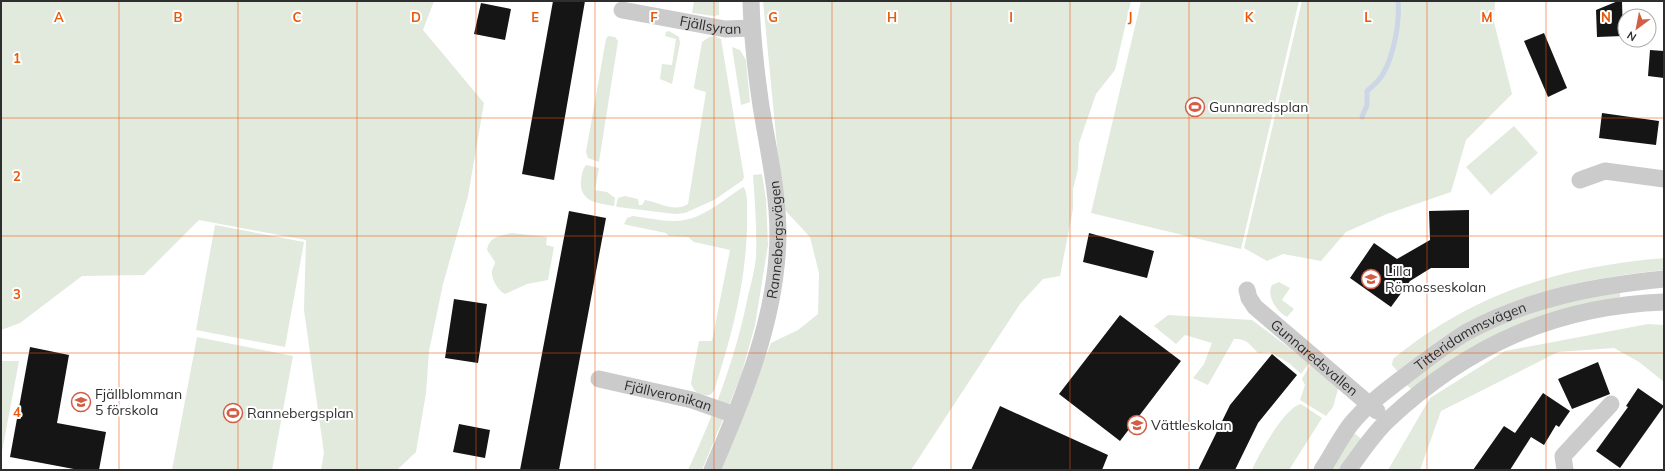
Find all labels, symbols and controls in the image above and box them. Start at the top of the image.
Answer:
north arrow [1617,8,1657,48]
text: A [54,9,64,25]
text: B [174,9,183,25]
text: C [293,9,302,25]
text: D [411,9,421,25]
text: E [531,9,539,25]
text: F [650,9,658,25]
text: G [768,9,778,25]
text: H [887,9,897,25]
text: I [1009,9,1013,25]
text: J [1128,9,1132,25]
text: K [1245,9,1255,25]
text: L [1364,9,1372,25]
text: M [1481,9,1493,25]
text: N [1601,9,1611,25]
street label: Fjällsyran [678,12,742,38]
text: N [1624,28,1639,45]
text: 1 [13,50,21,66]
sports icon: Gunnaredsplan [1184,96,1206,118]
place label: Gunnaredsplan [1209,98,1308,116]
text: 2 [13,168,21,184]
street label: Rannebergsvägen [762,180,787,300]
place label: Lilla Römosseskolan [1385,262,1486,296]
school or university icon: Lilla Römosseskolan [1360,268,1382,290]
text: 3 [13,286,21,302]
street label: Titteridammsvägen [1411,298,1529,375]
street label: Gunnaredsvallen [1267,315,1362,400]
street label: Fjällveronikan [623,376,714,415]
place label: Fjällblomman 5 förskola [95,385,182,419]
school or university icon: Fjällblomman 5 förskola [70,391,92,413]
sports icon: Rannebergsplan [222,402,244,424]
text: 4 [13,404,21,420]
place label: Rannebergsplan [247,404,354,422]
school or university icon: Vättleskolan [1126,414,1148,436]
place label: Vättleskolan [1151,416,1232,434]

